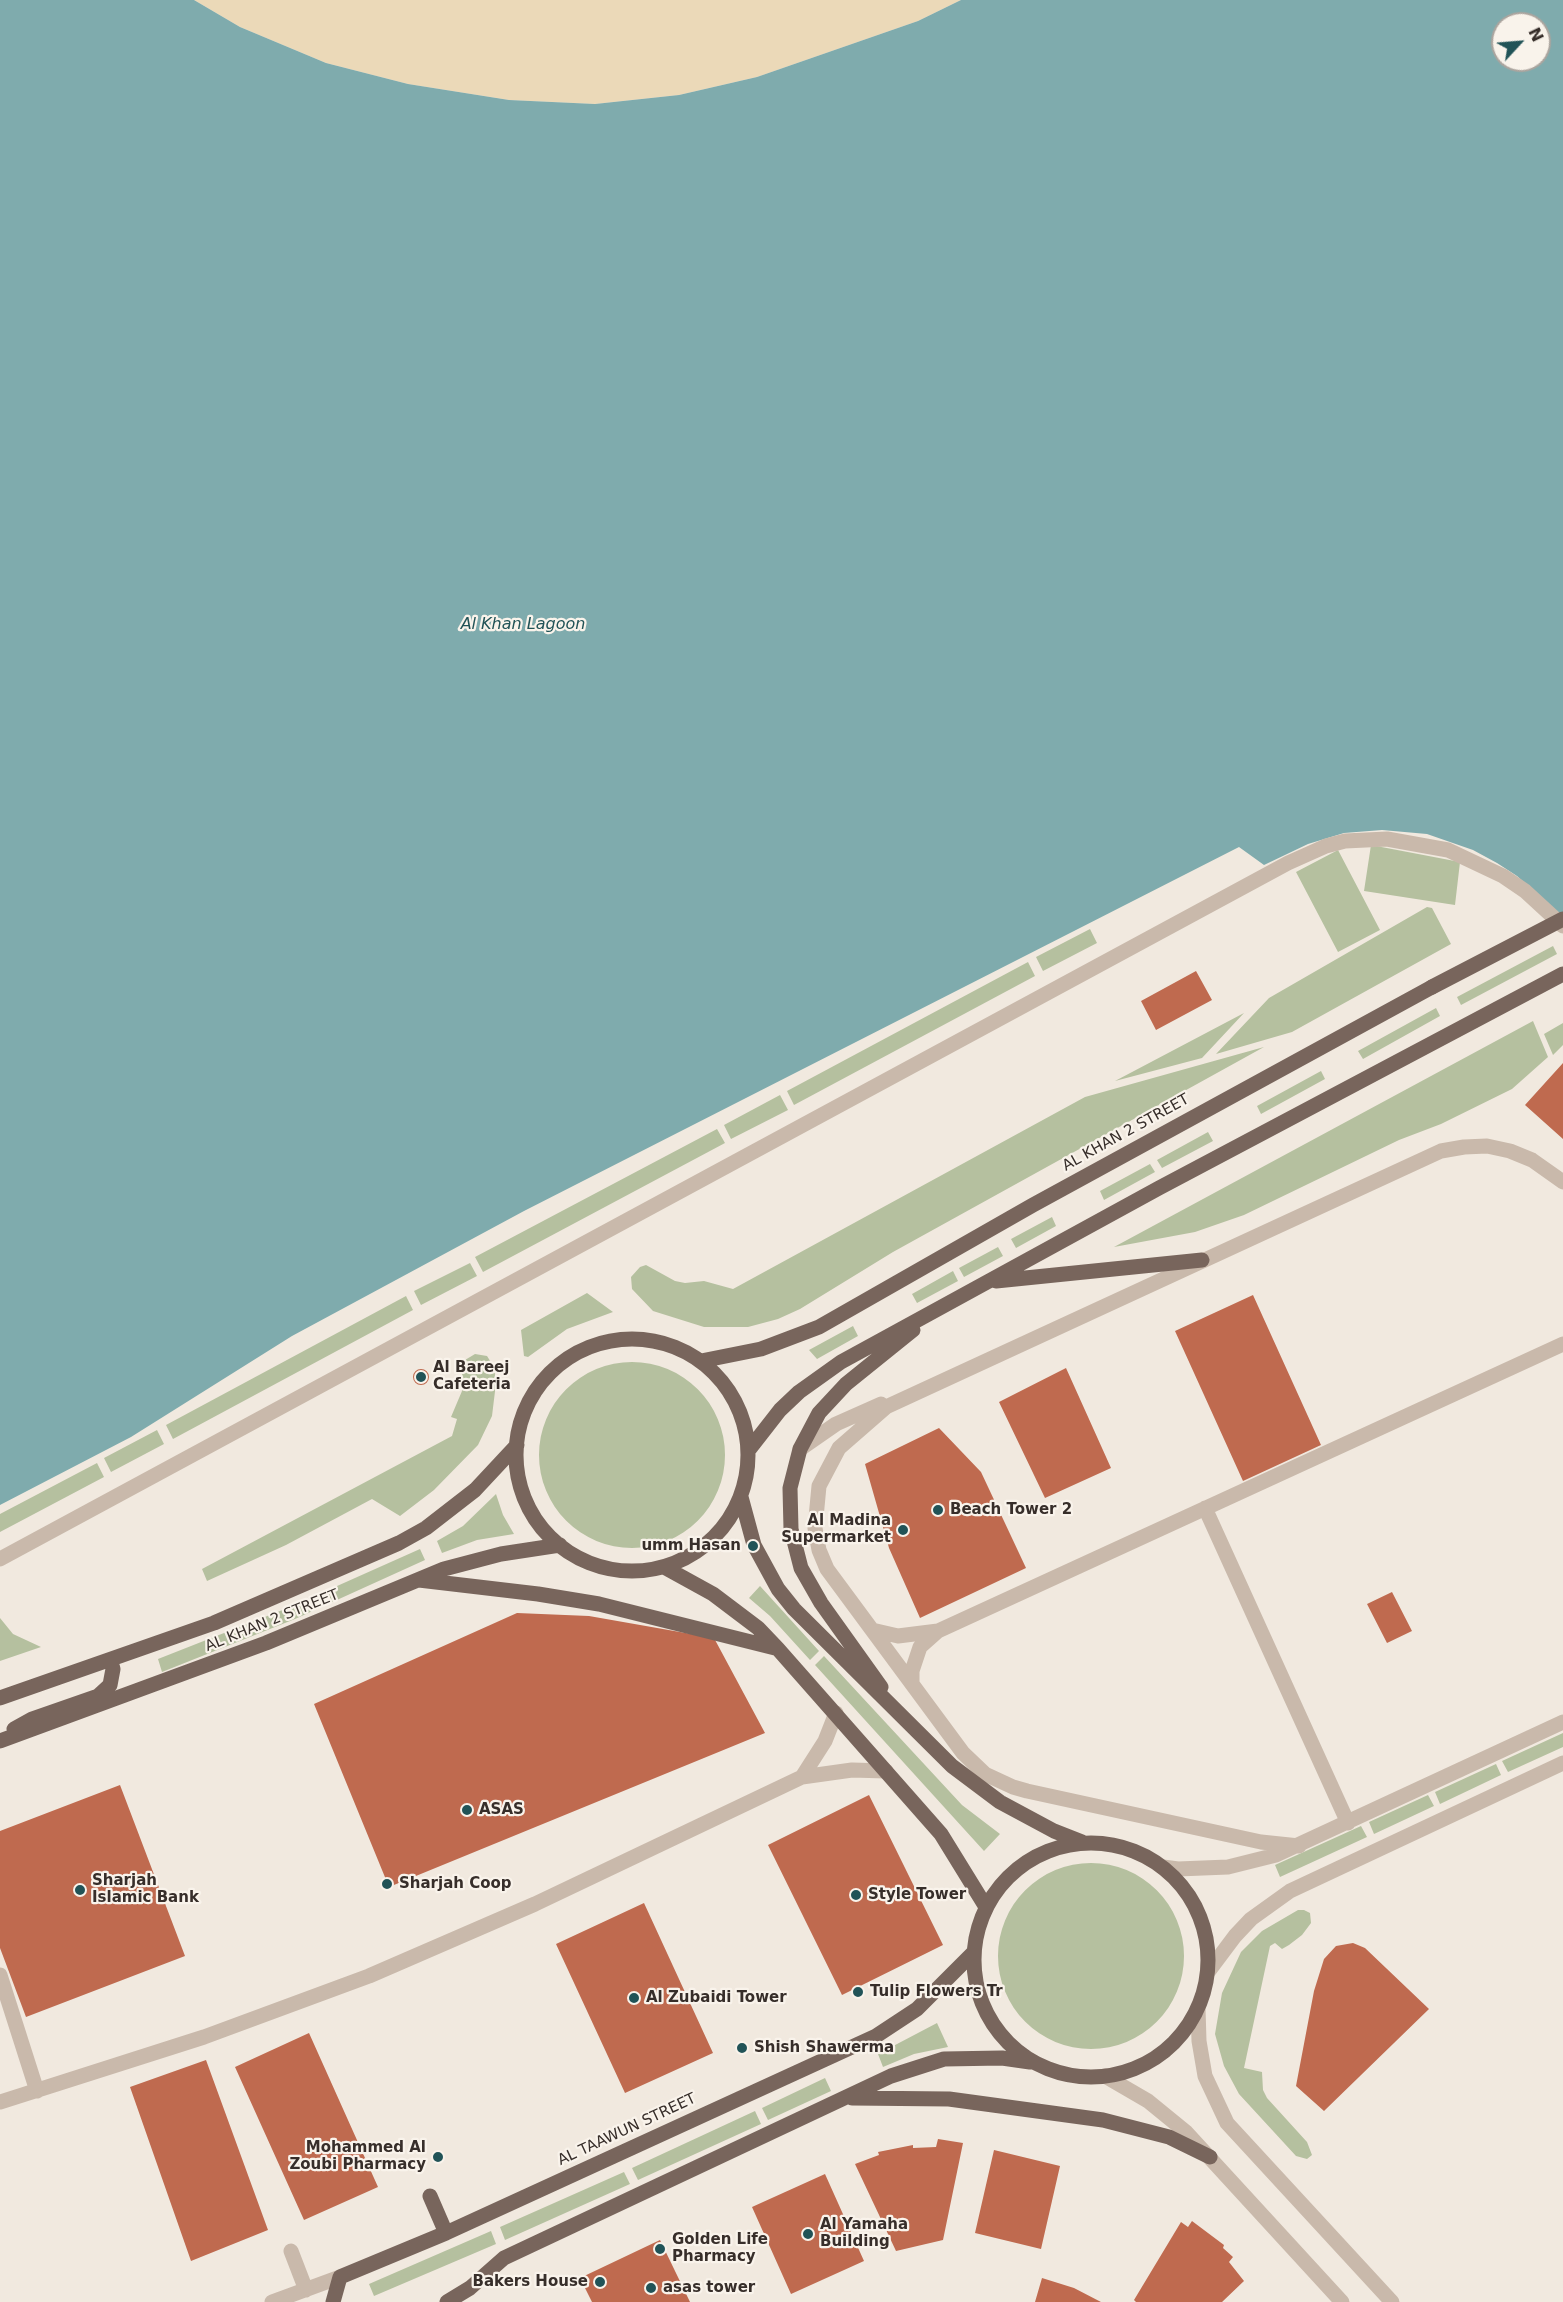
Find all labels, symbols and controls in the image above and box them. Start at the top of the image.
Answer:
north arrow [1491,12,1551,72]
text: N [1524,25,1547,45]
water label: Al Khan Lagoon [461,615,585,635]
street label: AL KHAN 2 STREET [1059,1091,1193,1175]
place label: Al Bareej Cafeteria [433,1359,511,1394]
marker: Al Bareej Cafeteria [414,1370,428,1384]
place label: Beach Tower 2 [950,1501,1072,1519]
marker: Beach Tower 2 [931,1503,945,1517]
place label: Al Madina Supermarket [781,1512,891,1547]
marker: Al Madina Supermarket [896,1523,910,1537]
place label: umm Hasan [641,1537,741,1555]
marker: umm Hasan [746,1539,760,1553]
street label: AL KHAN 2 STREET [203,1586,341,1656]
place label: ASAS [479,1801,524,1819]
marker: ASAS [460,1803,474,1817]
place label: Sharjah Islamic Bank [92,1872,199,1907]
place label: Sharjah Coop [399,1875,512,1893]
marker: Sharjah Coop [380,1877,394,1891]
marker: Sharjah Islamic Bank [73,1883,87,1897]
place label: Style Tower [868,1886,966,1904]
marker: Style Tower [849,1888,863,1902]
place label: Tulip Flowers Tr [870,1983,1003,2001]
marker: Tulip Flowers Tr [851,1985,865,1999]
place label: Al Zubaidi Tower [646,1989,787,2007]
marker: Al Zubaidi Tower [627,1991,641,2005]
place label: Shish Shawerma [754,2039,894,2057]
marker: Shish Shawerma [735,2041,749,2055]
street label: AL TAAWUN STREET [555,2090,699,2170]
place label: Mohammed Al Zoubi Pharmacy [289,2139,426,2174]
marker: Mohammed Al Zoubi Pharmacy [431,2150,445,2164]
place label: Al Yamaha Building [820,2216,908,2251]
marker: Al Yamaha Building [801,2227,815,2241]
place label: Golden Life Pharmacy [672,2231,768,2266]
marker: Golden Life Pharmacy [653,2242,667,2256]
place label: Bakers House [473,2273,588,2291]
marker: Bakers House [593,2275,607,2289]
place label: asas tower [663,2279,755,2297]
marker: asas tower [644,2281,658,2295]

